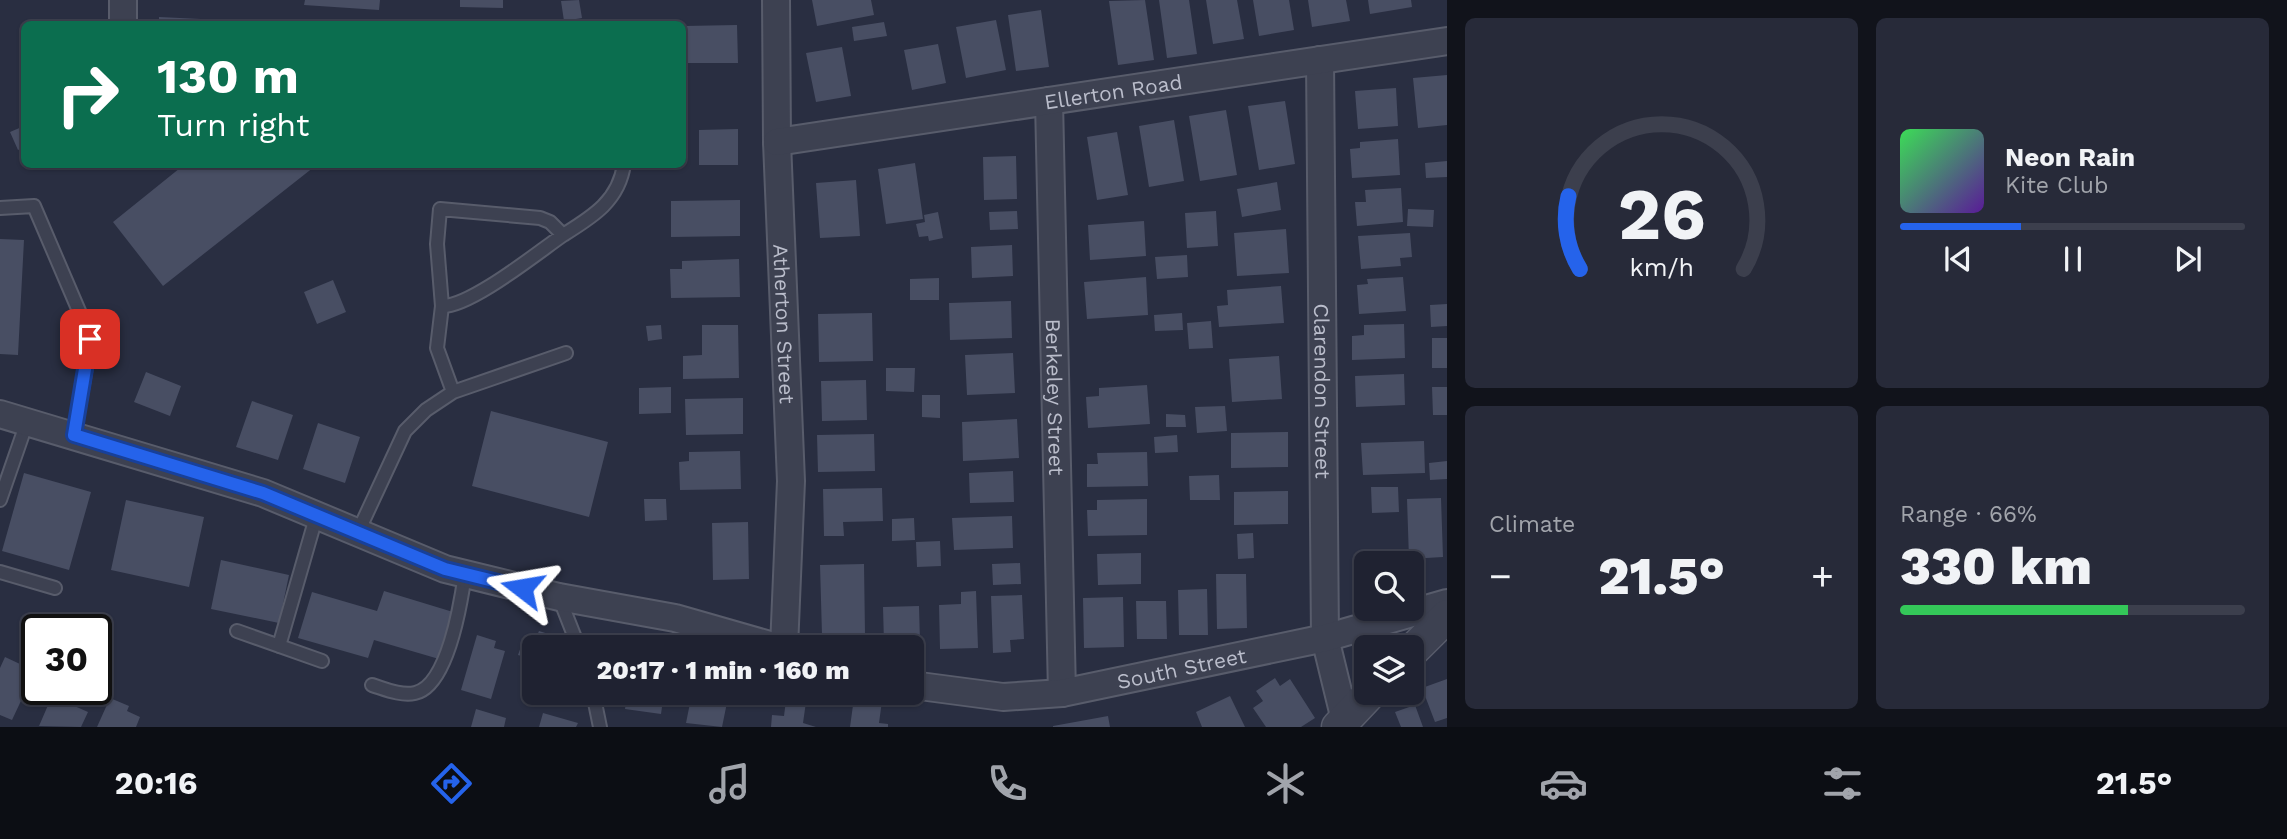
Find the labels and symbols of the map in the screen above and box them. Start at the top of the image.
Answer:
street label: Ellerton Road [1042,69,1184,114]
street label: Atherton Street [769,243,800,404]
street label: Clarendon Street [1310,303,1336,479]
pin [60,309,120,369]
street label: Berkeley Street [1041,318,1070,476]
position arrow [485,551,559,625]
speed limit sign: 30 [21,614,112,705]
street label: South Street [1115,642,1248,694]

